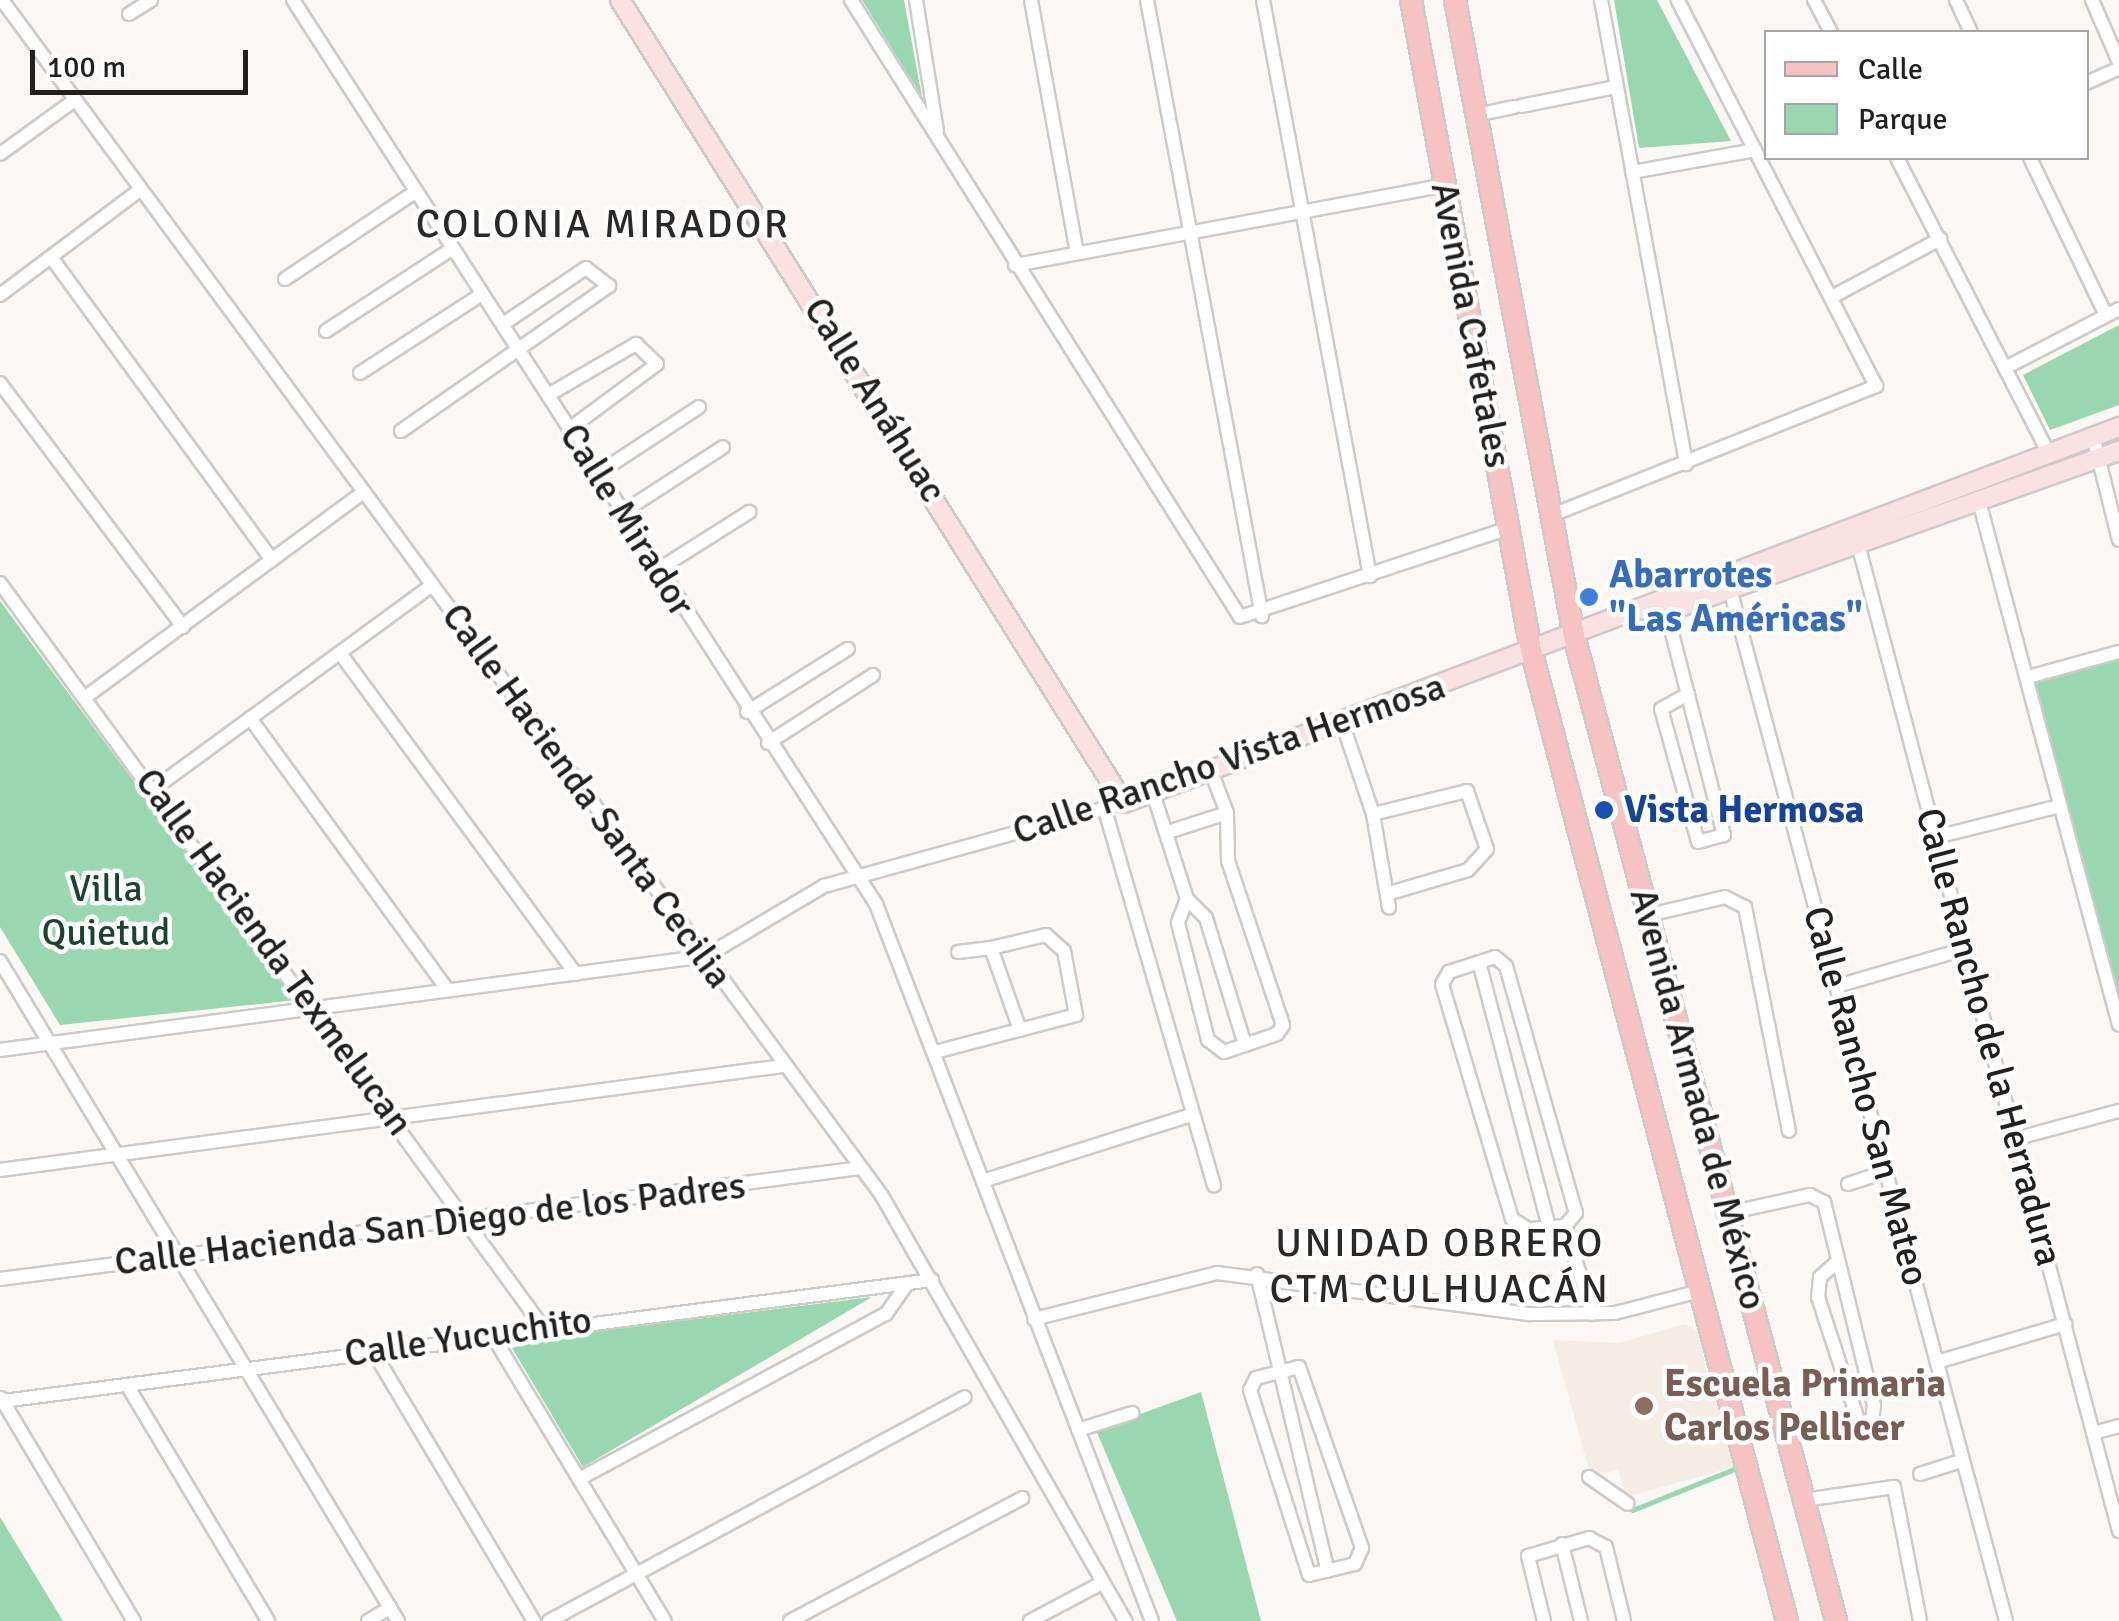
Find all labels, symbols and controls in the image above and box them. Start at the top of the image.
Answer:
scale bar [35,30,252,92]
legend [1764,30,2089,160]
text: 100 m [47,49,126,86]
text: Calle [1858,51,1923,88]
text: Parque [1858,101,1948,138]
street label: Avenida Cafetales [1421,179,1521,471]
district label: COLONIA MIRADOR [416,200,790,248]
street label: Calle Anáhuac [794,289,956,511]
street label: Calle Mirador [550,415,704,625]
place label: Abarrotes "Las Américas" [1609,552,1863,642]
marker: Abarrotes "Las Américas" [1578,586,1600,608]
street label: Calle Hacienda Santa Cecilia [432,595,742,997]
street label: Calle Rancho Vista Hermosa [1007,663,1451,855]
street label: Calle Hacienda Texmelucan [126,760,422,1144]
place label: Vista Hermosa [1624,787,1864,833]
marker: Vista Hermosa [1593,799,1615,821]
street label: Calle Rancho de la Herradura [1906,803,2072,1271]
park label: Villa Quietud [42,866,170,956]
street label: Avenida Armada de México [1620,883,1776,1315]
street label: Calle Rancho San Mateo [1793,901,1939,1291]
street label: Calle Hacienda San Diego de los Padres [112,1163,748,1285]
district label: UNIDAD OBRERO CTM CULHUACÁN [1270,1219,1610,1313]
street label: Calle Yucuchito [341,1297,595,1377]
place label: Escuela Primaria Carlos Pellicer [1664,1361,1946,1450]
marker: Escuela Primaria Carlos Pellicer [1633,1395,1655,1417]

